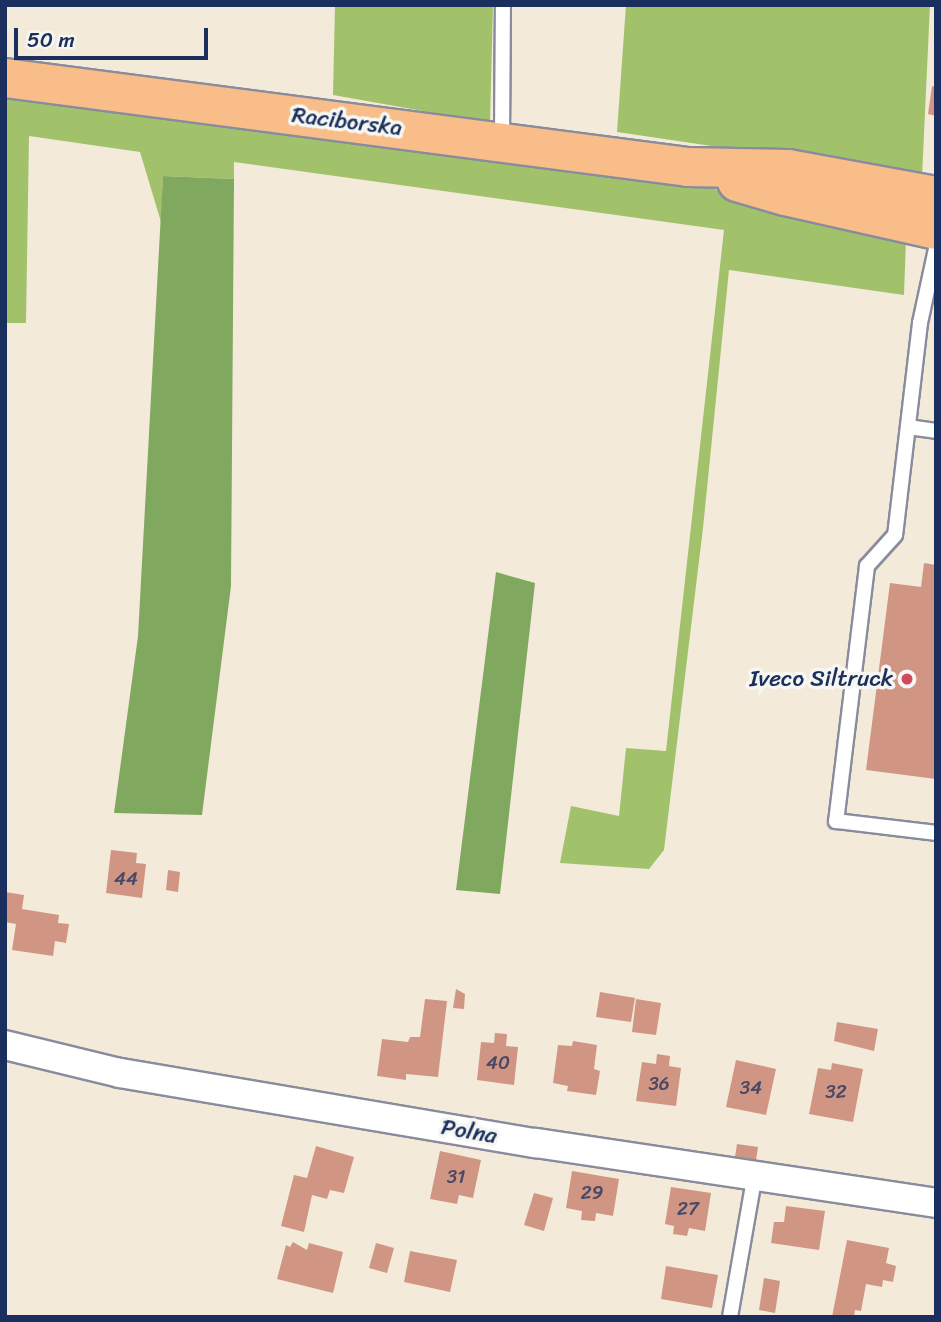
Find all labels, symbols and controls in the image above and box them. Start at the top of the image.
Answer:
scale bar [18,14,212,58]
text: 50 m [27,21,75,59]
street label: Raciborska [290,102,404,142]
place label: Iveco Siltruck [749,665,893,693]
marker: Iveco Siltruck [899,671,915,687]
house number: 44 [114,868,138,890]
house number: 40 [486,1052,510,1074]
house number: 36 [648,1073,670,1095]
house number: 34 [740,1077,762,1099]
house number: 32 [825,1081,847,1103]
street label: Polna [439,1114,499,1150]
house number: 31 [447,1166,465,1188]
house number: 29 [581,1182,603,1204]
house number: 27 [677,1198,699,1220]

